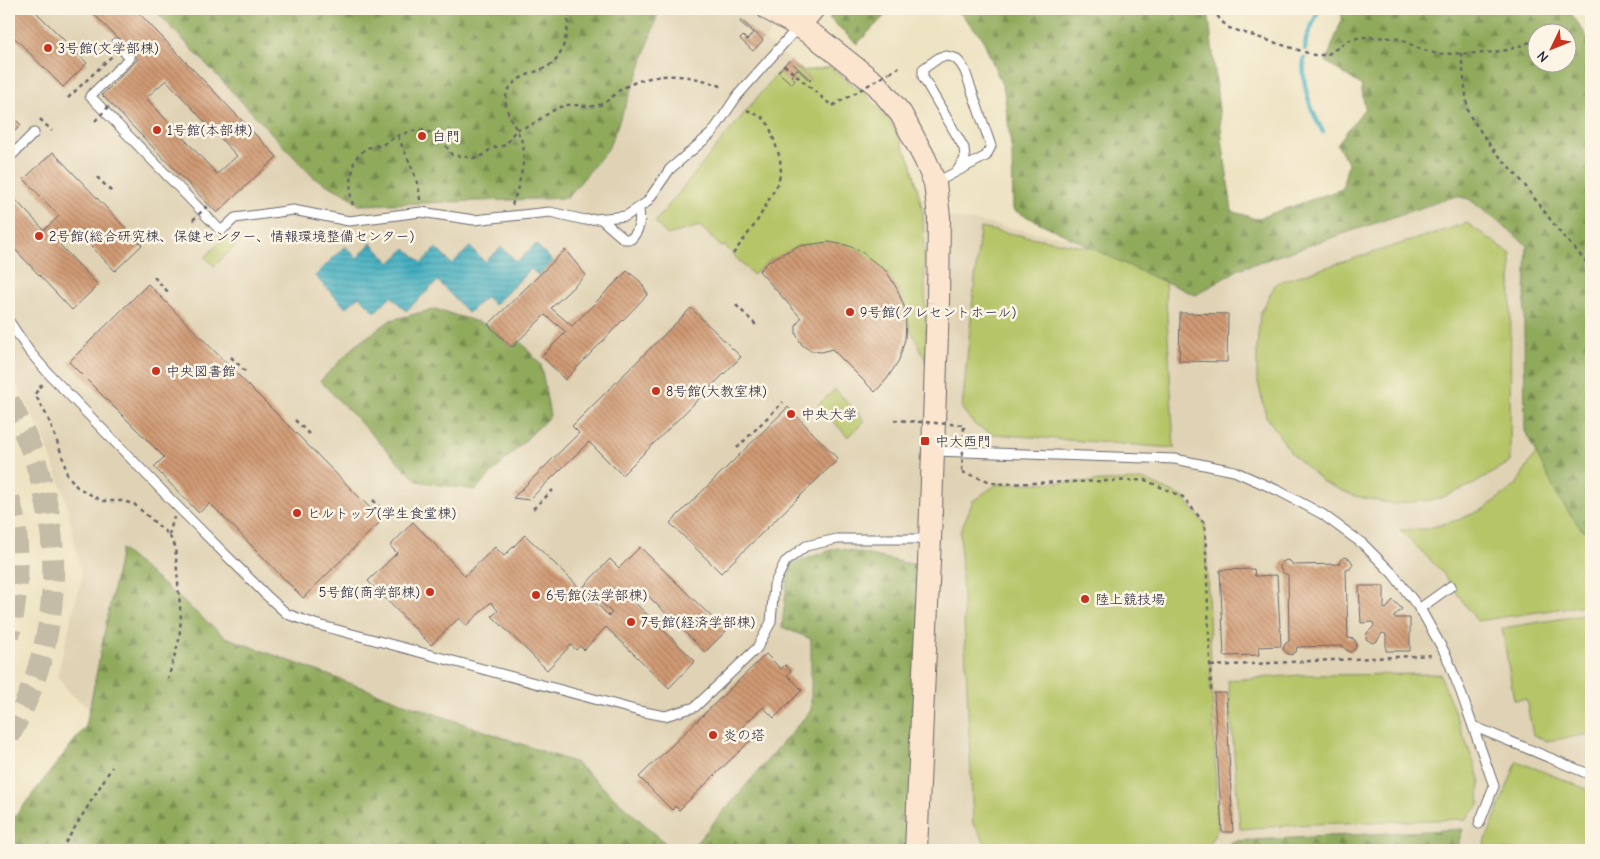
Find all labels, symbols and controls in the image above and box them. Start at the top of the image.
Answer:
north arrow [1528,22,1578,72]
place label: 3号館(文学部棟) [58,40,159,57]
marker: 3号館(文学部棟) [42,42,54,54]
text: N [1534,47,1552,66]
place label: 1号館(本部棟) [167,122,252,139]
marker: 1号館(本部棟) [151,124,163,136]
place label: 白門 [432,128,460,145]
marker: 白門 [416,130,428,142]
place label: 2号館(総合研究棟、保健センター、情報環境整備センター) [49,228,414,245]
marker: 2号館(総合研究棟、保健センター、情報環境整備センター) [33,230,45,242]
place label: 9号館(クレセントホール) [860,304,1016,321]
marker: 9号館(クレセントホール) [844,306,856,318]
place label: 中央図書館 [166,363,236,380]
marker: 中央図書館 [150,365,162,377]
place label: 8号館(大教室棟) [666,383,767,400]
marker: 8号館(大教室棟) [650,385,662,397]
place label: 中央大学 [801,406,857,423]
marker: 中央大学 [785,408,797,420]
place label: 中大西門 [935,433,991,450]
marker: 中大西門 [919,435,931,447]
place label: ヒルトップ(学生食堂棟) [307,505,456,522]
marker: ヒルトップ(学生食堂棟) [291,507,303,519]
place label: 5号館(商学部棟) [319,584,420,601]
marker: 5号館(商学部棟) [424,586,436,598]
place label: 6号館(法学部棟) [546,587,647,604]
marker: 6号館(法学部棟) [530,589,542,601]
place label: 陸上競技場 [1095,591,1165,608]
marker: 陸上競技場 [1079,593,1091,605]
place label: 7号館(経済学部棟) [641,614,755,631]
marker: 7号館(経済学部棟) [625,616,637,628]
place label: 炎の塔 [723,727,765,744]
marker: 炎の塔 [707,729,719,741]

